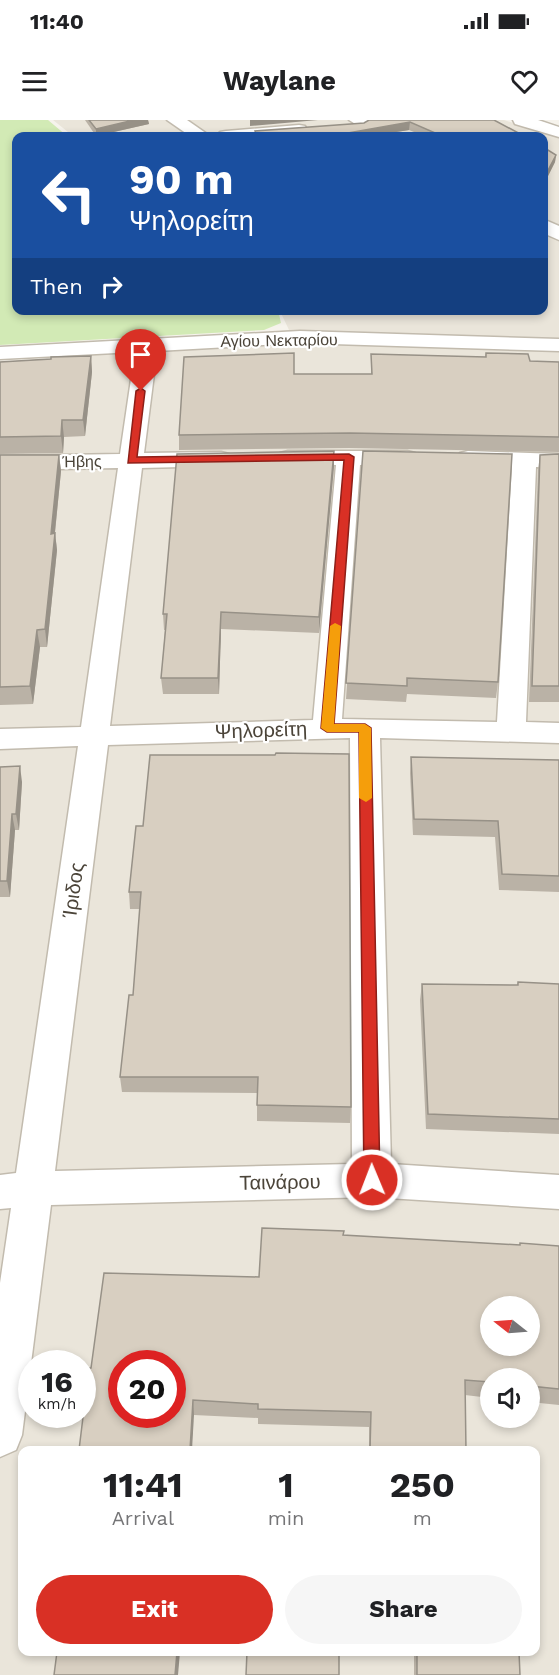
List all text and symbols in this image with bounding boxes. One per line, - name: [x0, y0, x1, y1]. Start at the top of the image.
- text: 11:40: [30, 9, 84, 34]
- icon: menu: [18, 65, 51, 98]
- text: Waylane: [223, 65, 336, 97]
- icon: heart: [508, 65, 541, 98]
- text: 90 m: [129, 155, 233, 204]
- icon: left: [30, 156, 108, 234]
- text: Ψηλορείτη: [129, 205, 254, 237]
- icon: right: [95, 270, 128, 303]
- text: Then: [30, 274, 83, 299]
- pin: [115, 329, 166, 391]
- street label: Αγίου Νεκταρίου: [220, 330, 338, 351]
- icon: arrive: [124, 338, 157, 371]
- street label: Ήβης: [61, 452, 102, 471]
- street label: Ψηλορείτη: [214, 716, 308, 744]
- street label: Ίριδος: [57, 861, 89, 920]
- position arrow: [340, 1148, 404, 1212]
- street label: Ταινάρου: [239, 1169, 321, 1195]
- north arrow: [480, 1296, 540, 1356]
- map controls: [480, 1296, 540, 1428]
- speed limit sign: 20: [108, 1350, 186, 1428]
- text: 16: [41, 1364, 73, 1399]
- button: sound: [480, 1368, 540, 1428]
- text: km/h: [38, 1395, 76, 1413]
- text: 11:41: [103, 1464, 183, 1506]
- text: 1: [278, 1464, 294, 1506]
- text: 250: [389, 1464, 455, 1506]
- text: Arrival: [112, 1506, 174, 1530]
- text: min: [268, 1506, 304, 1530]
- text: m: [413, 1506, 432, 1530]
- button: Exit: [36, 1575, 273, 1644]
- button: Share: [285, 1575, 522, 1644]

